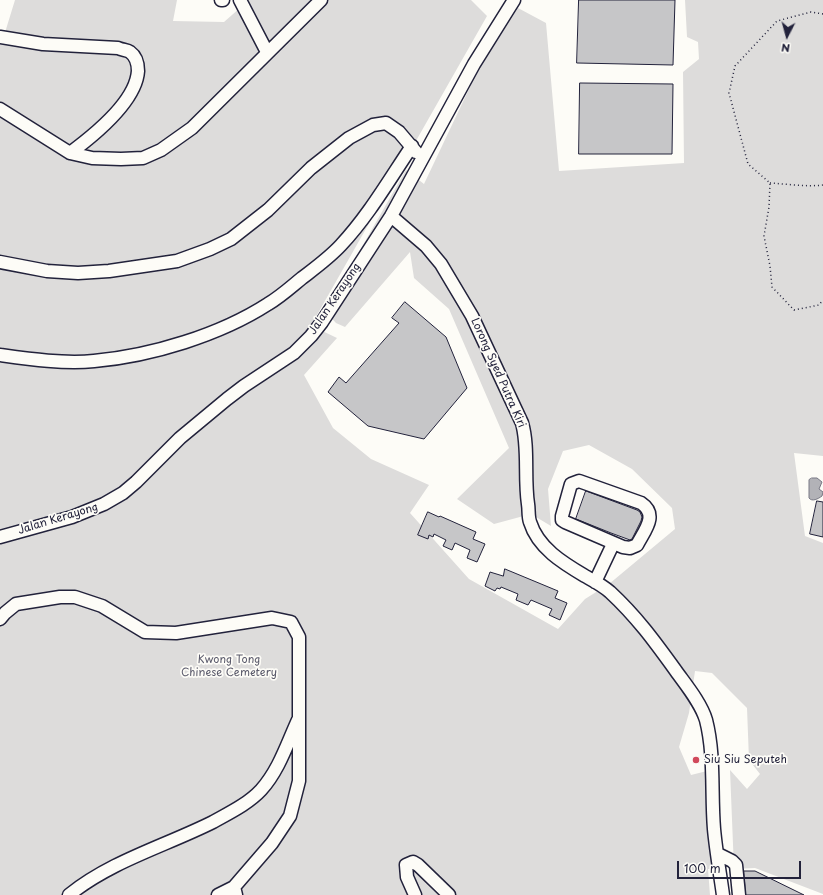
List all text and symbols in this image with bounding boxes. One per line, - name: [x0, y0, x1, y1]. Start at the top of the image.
- north arrow: [767, 16, 807, 56]
- text: N: [780, 40, 791, 57]
- street label: Jalan Kerayong: [306, 261, 364, 337]
- street label: Lorong Syed Putra Kiri: [468, 316, 528, 430]
- street label: Jalan Kerayong: [16, 501, 100, 537]
- park label: Kwong Tong Chinese Cemetery: [181, 653, 277, 679]
- place label: Siu Siu Seputeh: [704, 753, 787, 767]
- marker: Siu Siu Seputeh: [691, 755, 701, 765]
- scale bar: [679, 853, 803, 879]
- text: 100 m: [684, 859, 721, 877]

